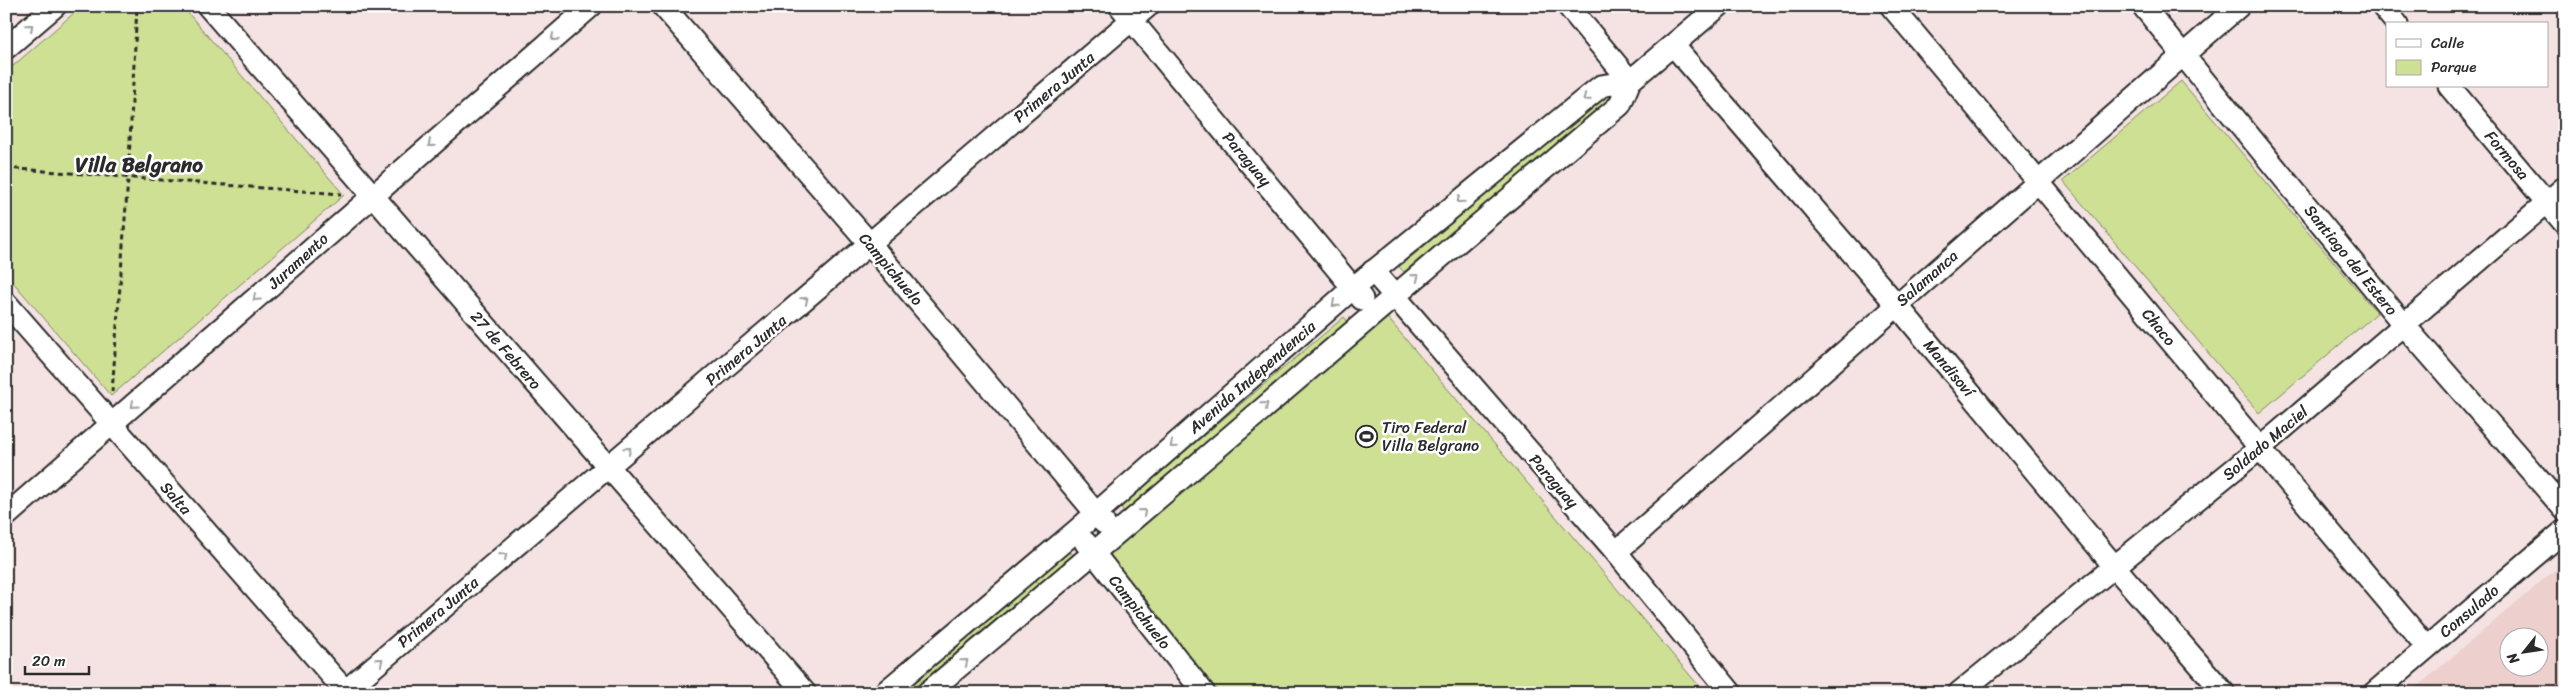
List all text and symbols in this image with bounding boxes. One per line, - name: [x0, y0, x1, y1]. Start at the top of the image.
- legend: [2386, 22, 2548, 88]
- one-way arrow: [25, 24, 34, 33]
- text: Calle: [2431, 30, 2464, 56]
- one-way arrow: [550, 32, 559, 41]
- street label: Primera Junta: [1006, 43, 1102, 130]
- text: Parque: [2431, 54, 2476, 80]
- one-way arrow: [1583, 92, 1592, 101]
- street label: Formosa: [2477, 123, 2537, 187]
- street label: Paraguay: [1215, 125, 1280, 194]
- one-way arrow: [428, 139, 437, 147]
- district label: Villa Belgrano: [75, 146, 203, 184]
- one-way arrow: [1457, 195, 1466, 204]
- street label: Santiago del Estero: [2297, 198, 2405, 322]
- street label: Juramento: [260, 225, 335, 297]
- street label: Campichuelo: [851, 226, 931, 312]
- street label: Salamanca: [1889, 242, 1965, 314]
- one-way arrow: [1410, 274, 1419, 283]
- one-way arrow: [253, 292, 262, 301]
- one-way arrow: [799, 296, 808, 305]
- one-way arrow: [1332, 298, 1341, 307]
- street label: Chaco: [2134, 301, 2184, 353]
- street label: 27 de Febrero: [463, 304, 549, 396]
- street label: Primera Junta: [698, 306, 794, 393]
- street label: Avenida Independencia: [1181, 312, 1323, 442]
- street label: Mandisoví: [1916, 332, 1984, 406]
- street label: Soldado Maciel: [2215, 398, 2315, 488]
- one-way arrow: [131, 400, 140, 409]
- one-way arrow: [1260, 402, 1269, 411]
- place label: Tiro Federal Villa Belgrano: [1382, 413, 1479, 460]
- sports icon: Tiro Federal Villa Belgrano: [1354, 424, 1378, 448]
- one-way arrow: [1170, 440, 1179, 449]
- one-way arrow: [622, 447, 631, 456]
- street label: Paraguay: [1522, 447, 1587, 516]
- street label: Salta: [153, 474, 200, 522]
- one-way arrow: [1137, 508, 1146, 517]
- one-way arrow: [498, 553, 507, 561]
- street label: Primera Junta: [390, 568, 486, 655]
- street label: Campichuelo: [1101, 568, 1179, 656]
- street label: Consulado: [2432, 577, 2506, 645]
- north arrow: [2498, 626, 2548, 676]
- scale bar: [25, 644, 89, 676]
- text: 20 m: [32, 648, 66, 674]
- text: N: [2500, 648, 2527, 670]
- one-way arrow: [375, 658, 384, 667]
- one-way arrow: [959, 659, 968, 667]

